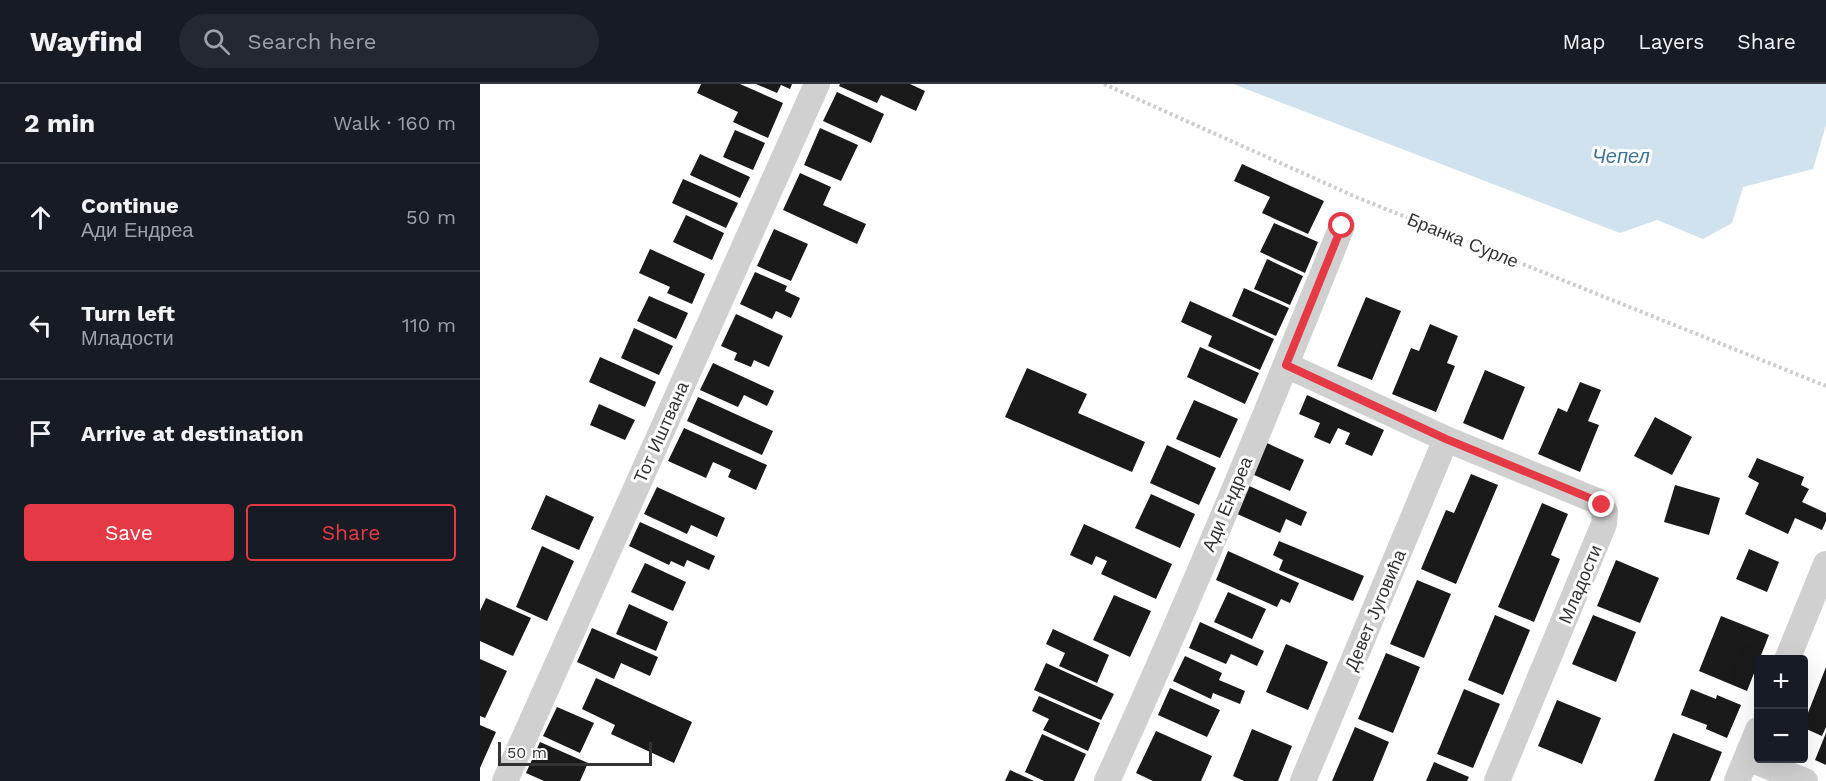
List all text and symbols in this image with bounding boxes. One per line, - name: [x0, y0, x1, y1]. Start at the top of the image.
- search box: [179, 14, 599, 68]
- text: Wayfind: [30, 25, 143, 58]
- icon: search: [200, 25, 233, 58]
- text: Search here: [248, 29, 377, 54]
- text: Map: [1562, 29, 1605, 54]
- text: Layers: [1638, 29, 1704, 54]
- text: Share: [1737, 29, 1796, 54]
- text: 2 min: [24, 108, 95, 138]
- text: Walk · 160 m: [333, 111, 456, 135]
- water label: Чепел: [1592, 144, 1650, 168]
- text: Continue: [81, 193, 179, 218]
- icon: ahead: [24, 201, 57, 234]
- text: 50 m: [406, 205, 456, 229]
- street label: Бранка Сурле: [1404, 208, 1522, 272]
- route start: [1328, 212, 1354, 238]
- text: Ади Ендреа: [81, 218, 193, 242]
- text: Turn left: [81, 301, 175, 326]
- icon: left: [24, 309, 57, 342]
- text: 110 m: [402, 313, 456, 337]
- text: Младости: [81, 326, 174, 350]
- street label: Тот Иштвана: [629, 377, 693, 486]
- icon: arrive: [24, 417, 57, 450]
- text: Arrive at destination: [81, 421, 304, 446]
- street label: Ади Ендреа: [1198, 452, 1257, 555]
- route end: [1588, 491, 1614, 517]
- button: Save: [24, 504, 234, 561]
- button: Share: [246, 504, 456, 561]
- street label: Младости: [1554, 542, 1606, 626]
- street label: Девет Југовића: [1340, 546, 1410, 674]
- map controls: [1754, 655, 1808, 763]
- button: +: [1754, 655, 1808, 709]
- button: −: [1754, 709, 1808, 763]
- scale bar: [498, 739, 652, 766]
- text: 50 m: [507, 743, 547, 762]

